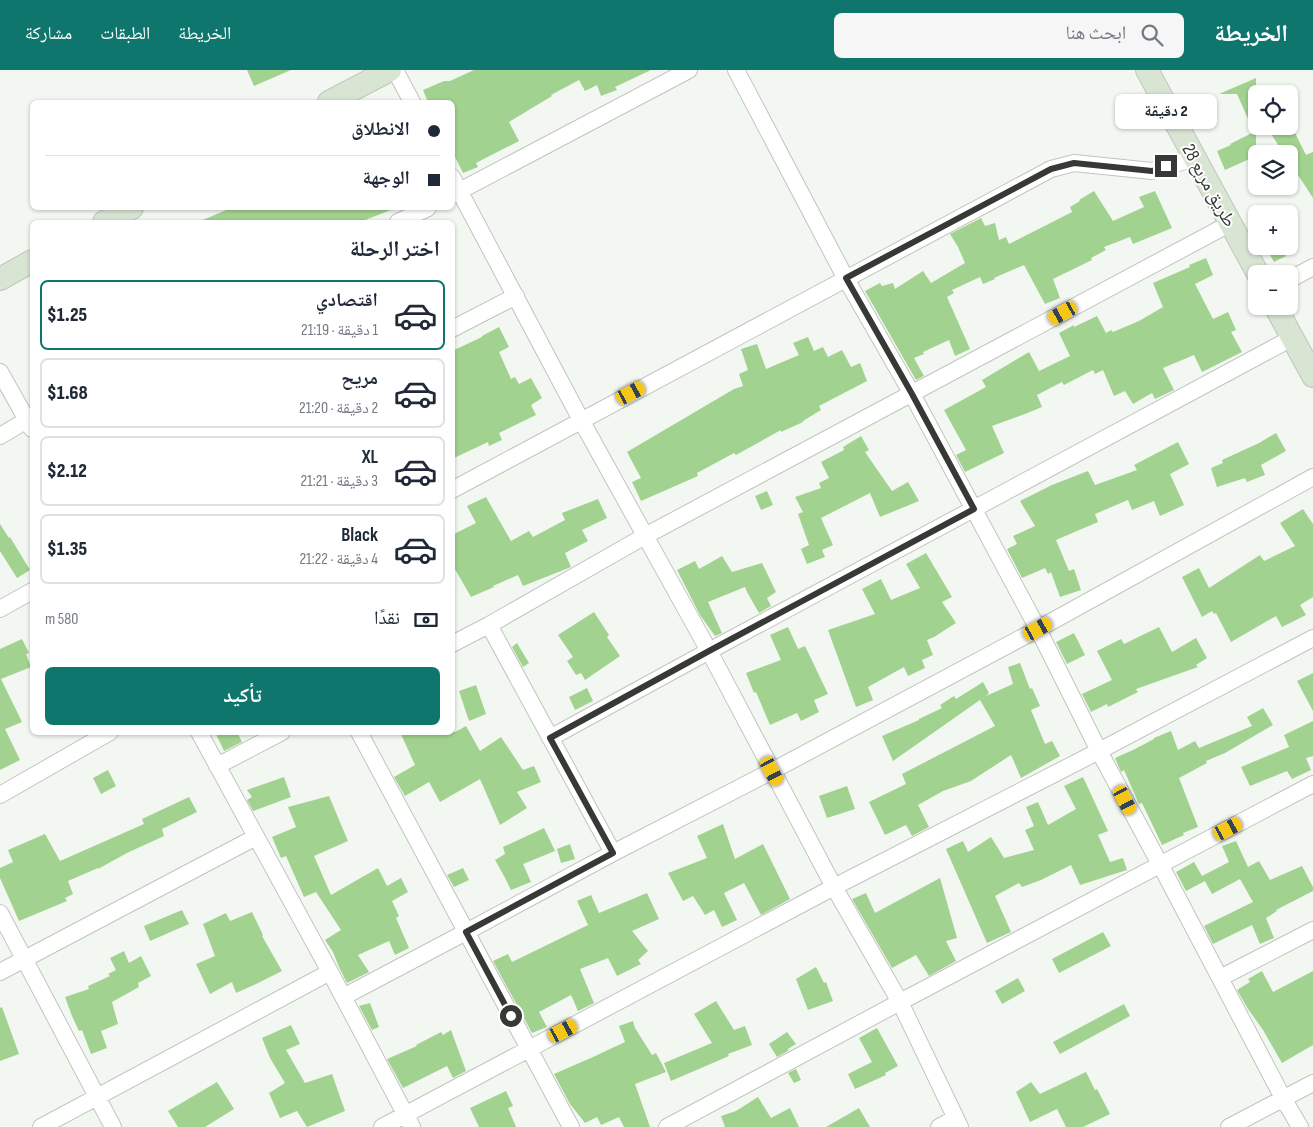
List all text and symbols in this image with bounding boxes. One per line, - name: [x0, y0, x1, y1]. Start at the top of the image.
- search box: [834, 13, 1184, 58]
- text: الخريطة: [1214, 19, 1288, 48]
- icon: search: [1138, 21, 1166, 49]
- text: ابحث هنا: [1065, 22, 1126, 45]
- text: مشاركة: [25, 23, 72, 44]
- text: الطبقات: [100, 23, 150, 44]
- text: الخريطة: [178, 23, 231, 44]
- map controls: [1248, 85, 1298, 315]
- button: locate: [1248, 85, 1298, 135]
- callout: 2 دقيقة: [1115, 93, 1217, 128]
- text: 2 دقيقة: [1144, 102, 1188, 121]
- text: الانطلاق: [351, 118, 410, 141]
- street label: طريق مربع 28: [1176, 140, 1241, 231]
- button: layers: [1248, 145, 1298, 195]
- route end: [1155, 155, 1177, 177]
- text: الوجهة: [362, 167, 410, 190]
- button: +: [1248, 205, 1298, 255]
- text: اختر الرحلة: [350, 236, 440, 263]
- button: −: [1248, 265, 1298, 315]
- text: اقتصادي: [316, 289, 378, 312]
- icon: car: [393, 293, 438, 338]
- car: [1046, 299, 1079, 327]
- text: $1.25: [47, 304, 87, 327]
- text: 1 دقيقة · 21:19: [301, 321, 378, 340]
- text: مريح: [341, 367, 378, 390]
- icon: car: [393, 371, 438, 416]
- car: [614, 379, 647, 407]
- text: $1.68: [47, 382, 88, 405]
- text: 2 دقيقة · 21:20: [299, 399, 378, 418]
- text: XL: [362, 446, 378, 469]
- icon: car: [393, 449, 438, 494]
- text: $2.12: [47, 460, 87, 483]
- text: 3 دقيقة · 21:21: [300, 472, 378, 491]
- text: Black: [341, 524, 378, 547]
- icon: car: [393, 527, 438, 572]
- text: $1.35: [47, 538, 87, 561]
- text: 4 دقيقة · 21:22: [299, 550, 378, 569]
- icon: cash: [412, 606, 440, 634]
- text: نقدًا: [374, 607, 400, 630]
- text: 580 m: [45, 610, 78, 629]
- car: [1021, 615, 1054, 643]
- button: تأكيد: [45, 667, 440, 725]
- car: [758, 754, 785, 788]
- car: [1111, 783, 1138, 817]
- car: [1211, 815, 1244, 843]
- route start: [500, 1005, 522, 1027]
- car: [546, 1017, 579, 1045]

